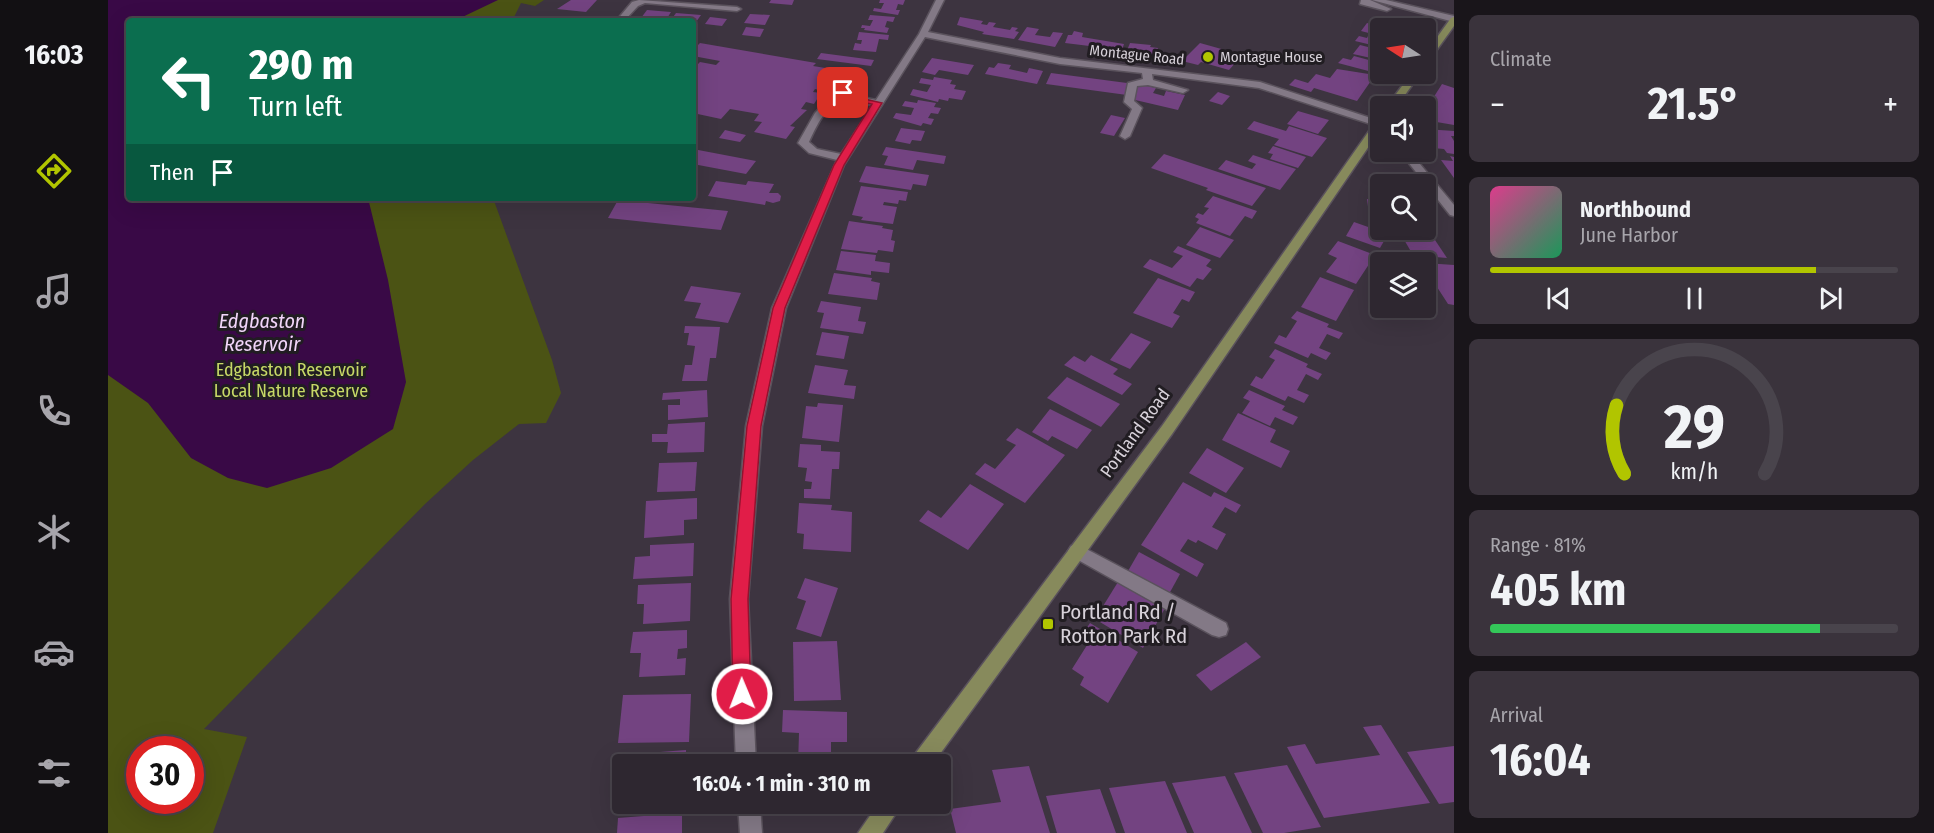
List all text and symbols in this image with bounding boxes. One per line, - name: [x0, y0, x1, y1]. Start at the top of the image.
- north arrow: [1370, 18, 1436, 84]
- map controls: [1370, 18, 1436, 318]
- text: 16:03: [25, 39, 83, 71]
- text: 290 m: [249, 40, 354, 90]
- street label: Montague Road: [1089, 41, 1185, 69]
- icon: left: [150, 42, 228, 120]
- text: Climate: [1490, 47, 1552, 71]
- place label: Montague House: [1220, 48, 1323, 66]
- marker: Montague House: [1201, 50, 1215, 64]
- pin: [817, 67, 868, 118]
- icon: arrive: [826, 76, 859, 109]
- text: 21.5°: [1648, 77, 1740, 131]
- text: −: [1490, 85, 1505, 125]
- text: +: [1883, 85, 1898, 125]
- text: Turn left: [249, 91, 342, 123]
- button: sound: [1370, 96, 1436, 162]
- icon: directions: [33, 150, 75, 192]
- icon: arrive: [206, 156, 239, 189]
- text: Then: [150, 159, 194, 186]
- button: search: [1370, 174, 1436, 240]
- text: Northbound: [1580, 196, 1691, 223]
- text: June Harbor: [1580, 223, 1678, 247]
- button: layers: [1370, 252, 1436, 318]
- icon: music: [33, 270, 75, 312]
- icon: previous: [1542, 282, 1575, 315]
- icon: pause: [1678, 282, 1711, 315]
- icon: next: [1814, 282, 1847, 315]
- water label: Edgbaston Reservoir: [219, 309, 305, 356]
- park label: Edgbaston Reservoir Local Nature Reserve: [214, 359, 368, 402]
- street label: Portland Road: [1095, 384, 1175, 482]
- icon: phone: [33, 390, 75, 432]
- text: 29: [1663, 390, 1724, 465]
- text: km/h: [1670, 459, 1718, 485]
- icon: climate: [33, 511, 75, 553]
- text: Range · 81%: [1490, 533, 1586, 557]
- text: 405 km: [1490, 563, 1626, 617]
- place label: Portland Rd / Rotton Park Rd: [1060, 599, 1187, 649]
- marker: Portland Rd / Rotton Park Rd: [1041, 617, 1055, 631]
- icon: car: [33, 631, 75, 673]
- position arrow: [710, 662, 774, 726]
- text: Arrival: [1490, 703, 1543, 727]
- text: 16:04: [1490, 733, 1591, 787]
- speed limit sign: 30: [126, 736, 204, 814]
- icon: filters: [33, 752, 75, 794]
- text: 16:04 · 1 min · 310 m: [692, 770, 871, 797]

